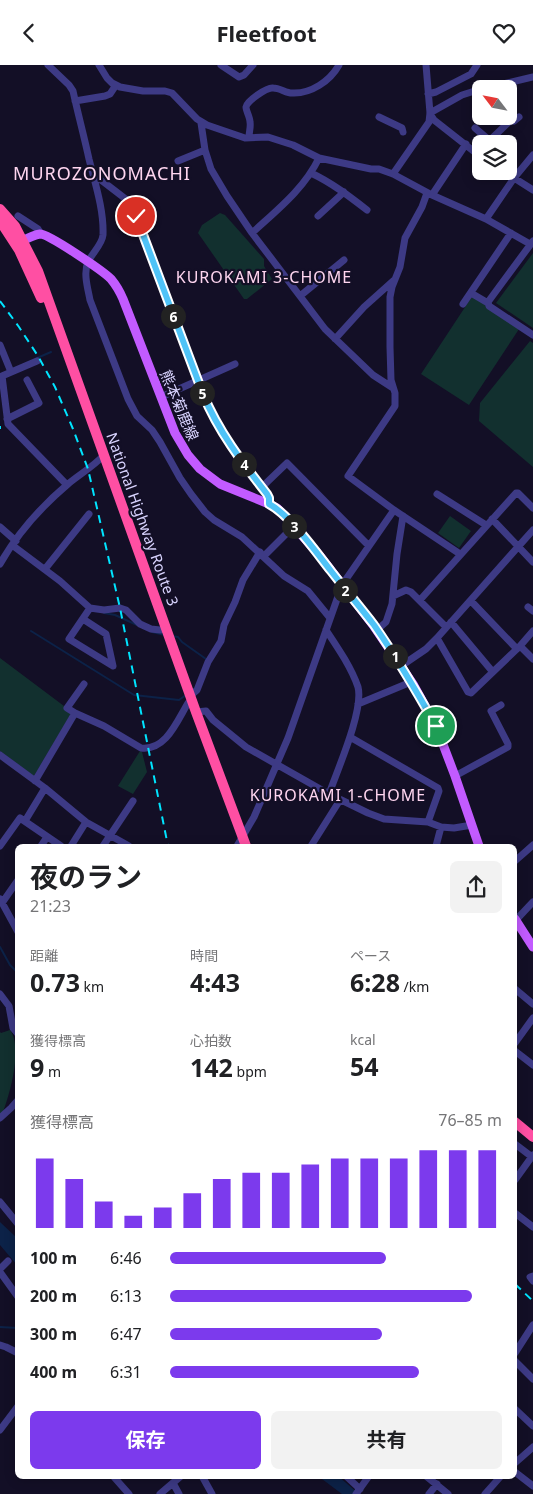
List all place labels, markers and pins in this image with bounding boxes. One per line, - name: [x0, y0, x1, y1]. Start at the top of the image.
- pin: [115, 195, 157, 237]
- pin: 6: [160, 303, 186, 329]
- pin: 5: [190, 381, 214, 405]
- pin: 4: [232, 451, 256, 477]
- pin: 3: [282, 513, 306, 539]
- pin: 2: [332, 577, 358, 603]
- pin: 1: [382, 643, 408, 669]
- pin: [415, 705, 457, 747]

